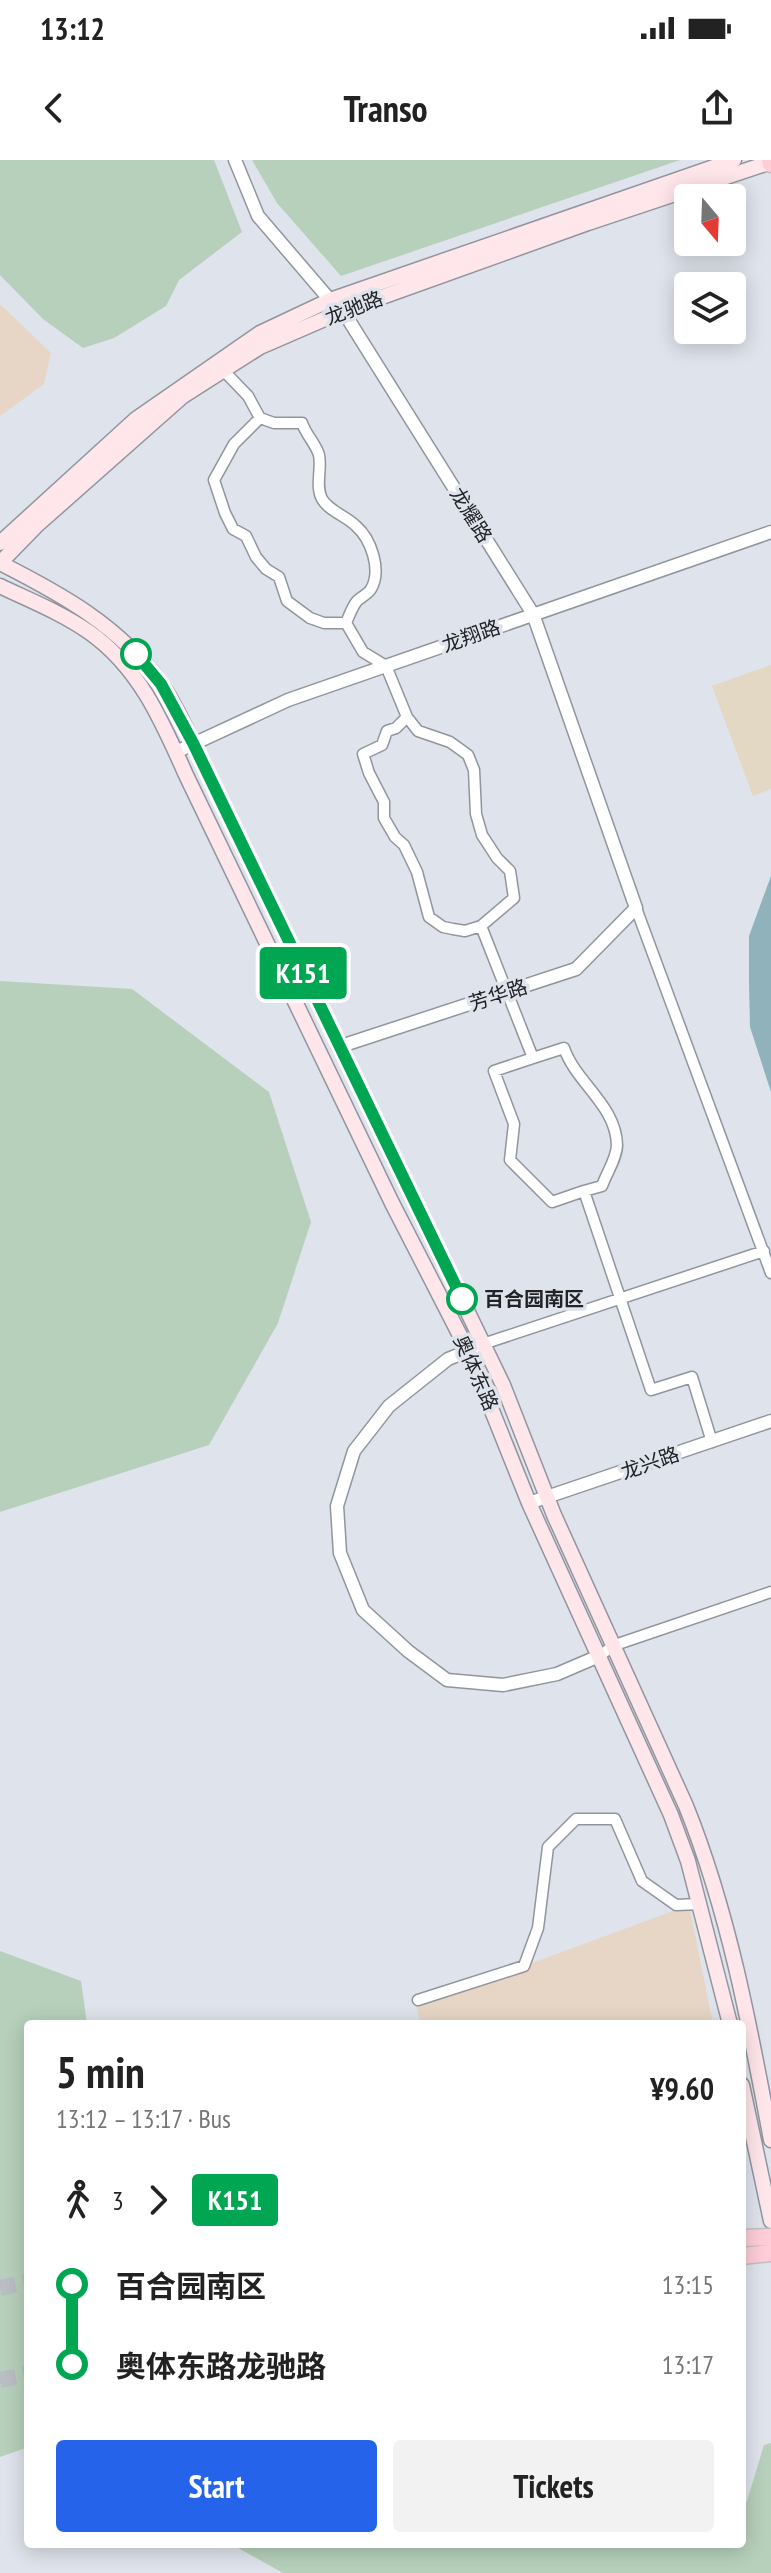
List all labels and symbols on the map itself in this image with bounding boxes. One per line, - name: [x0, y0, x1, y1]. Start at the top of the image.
- north arrow: [674, 184, 746, 256]
- street label: 龙驰路: [321, 285, 387, 331]
- street label: 龙耀路: [444, 483, 498, 547]
- street label: 龙翔路: [438, 614, 504, 658]
- unlabelled marker: [121, 639, 151, 669]
- line badge: K151: [247, 947, 359, 999]
- street label: 芳华路: [465, 973, 531, 1017]
- marker: 百合园南区: [447, 1284, 477, 1314]
- place label: 百合园南区: [484, 1286, 584, 1312]
- street label: 奥体东路: [448, 1331, 504, 1415]
- street label: 龙兴路: [617, 1441, 683, 1485]

